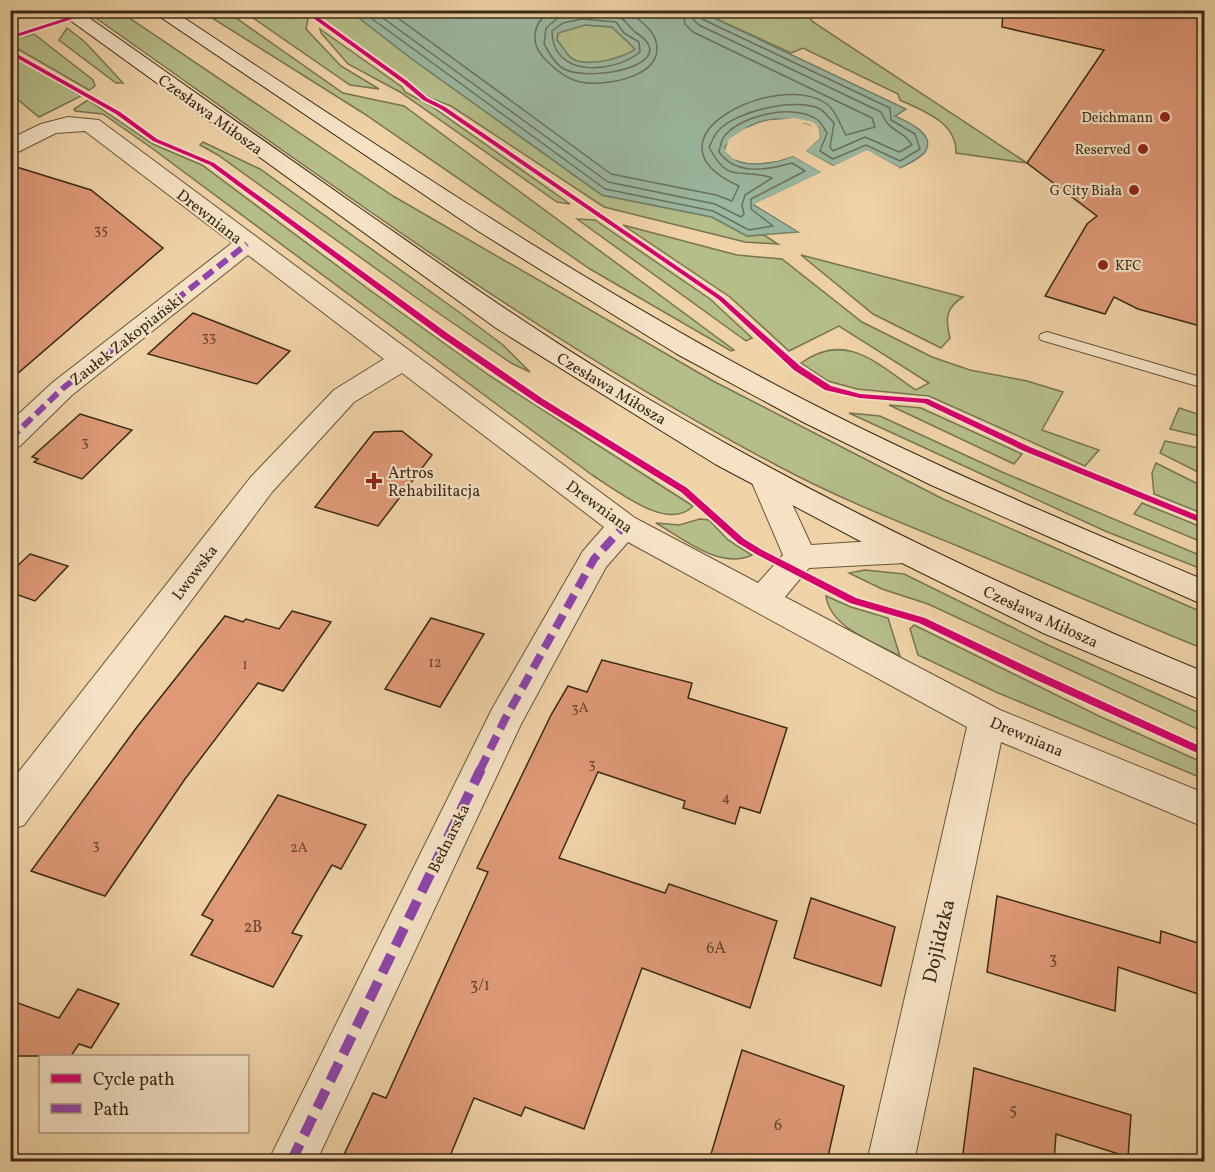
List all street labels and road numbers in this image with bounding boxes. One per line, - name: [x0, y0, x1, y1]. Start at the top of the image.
- street label: Czesława Miłosza: [153, 70, 267, 161]
- street label: Drewniana: [171, 185, 246, 250]
- street label: Zaułek Zakopiański: [66, 289, 189, 392]
- street label: Czesława Miłosza: [552, 348, 670, 431]
- street label: Drewniana: [561, 476, 637, 539]
- street label: Lwowska: [167, 541, 224, 606]
- street label: Czesława Miłosza: [979, 582, 1101, 654]
- street label: Drewniana: [986, 712, 1066, 763]
- street label: Bednarska: [424, 801, 476, 877]
- street label: Dojlidzka: [917, 897, 963, 986]

